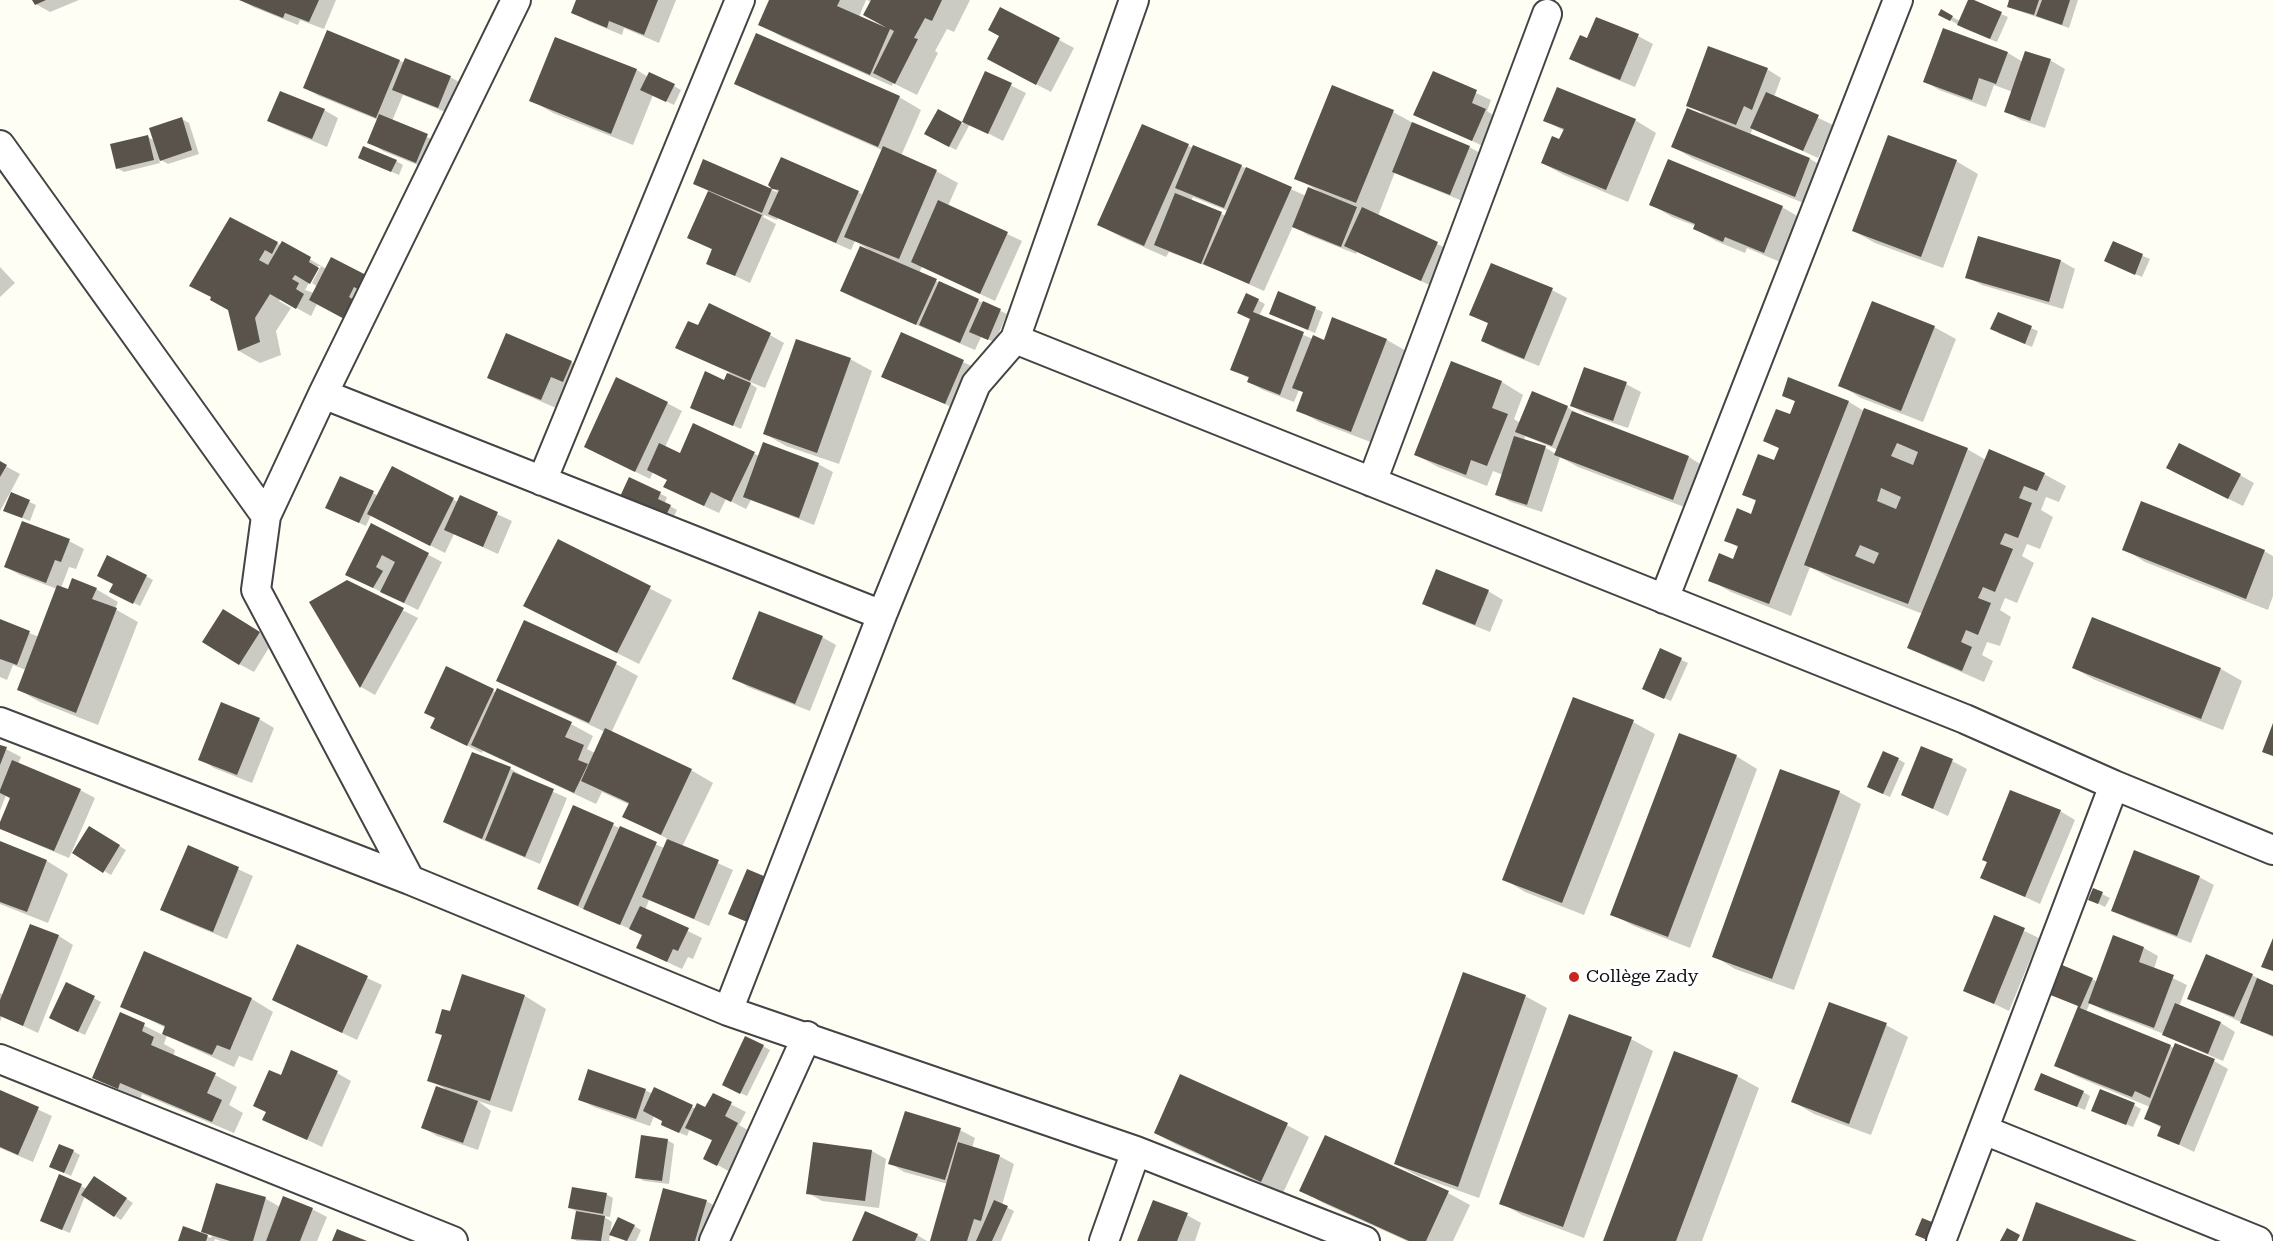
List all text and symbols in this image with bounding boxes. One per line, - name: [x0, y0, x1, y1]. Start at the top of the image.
- place label: Collège Zady: [1586, 966, 1698, 988]
- marker: Collège Zady: [1567, 970, 1581, 984]

